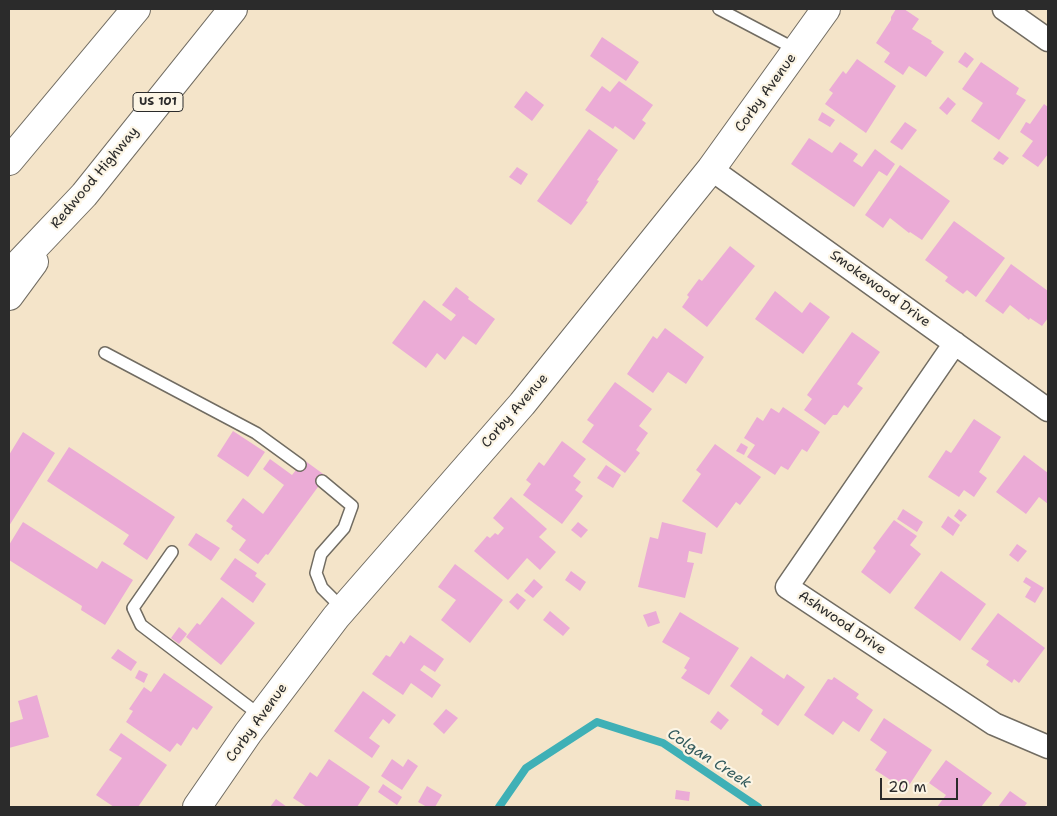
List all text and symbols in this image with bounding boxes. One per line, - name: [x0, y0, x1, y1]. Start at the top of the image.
- street label: Corby Avenue: [732, 50, 800, 136]
- road number: US 101: [133, 92, 183, 111]
- street label: Redwood Highway: [48, 124, 142, 232]
- street label: Smokewood Drive: [826, 247, 934, 331]
- street label: Corby Avenue: [478, 370, 552, 452]
- street label: Ashwood Drive: [795, 587, 889, 659]
- street label: Corby Avenue: [223, 680, 291, 766]
- water label: Colgan Creek: [664, 725, 754, 793]
- scale bar: [882, 768, 960, 800]
- text: 20 m: [888, 777, 927, 797]

